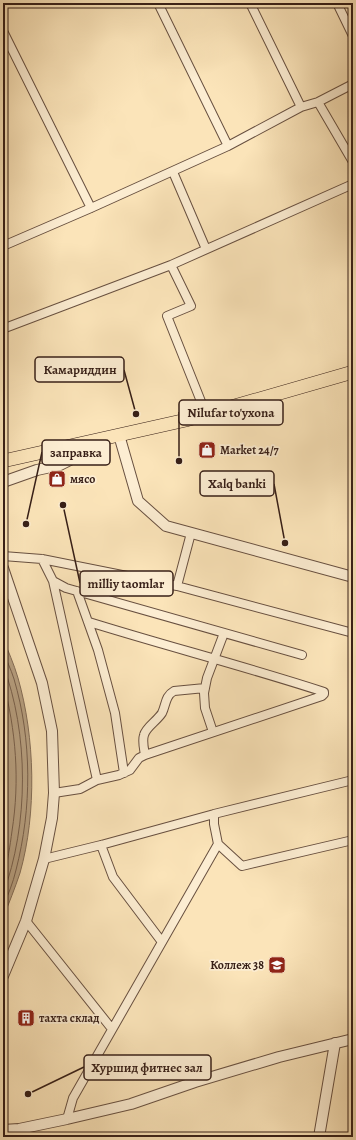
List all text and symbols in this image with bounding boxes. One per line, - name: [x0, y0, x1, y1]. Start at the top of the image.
- callout: Камариддин: [35, 357, 124, 382]
- text: Камариддин: [43, 361, 117, 378]
- callout: Nilufar to'yxona: [179, 400, 283, 425]
- text: Nilufar to'yxona: [187, 404, 275, 421]
- callout: заправка: [42, 440, 110, 465]
- shop icon: Market 24/7: [197, 440, 217, 460]
- place label: Market 24/7: [220, 442, 280, 458]
- text: заправка: [50, 444, 103, 461]
- shop icon: мясо: [47, 469, 67, 489]
- place label: мясо: [70, 471, 95, 487]
- callout: Xalq banki: [200, 471, 274, 496]
- text: Xalq banki: [208, 475, 266, 492]
- callout: milliy taomlar: [80, 571, 173, 596]
- text: milliy taomlar: [88, 575, 165, 592]
- school or university icon: Коллеж 38: [267, 955, 287, 975]
- place label: Коллеж 38: [210, 957, 264, 973]
- building icon: тахта склад: [16, 1008, 36, 1028]
- place label: тахта склад: [39, 1010, 99, 1026]
- callout: Хуршид фитнес зал: [84, 1055, 211, 1080]
- text: Хуршид фитнес зал: [91, 1059, 203, 1076]

